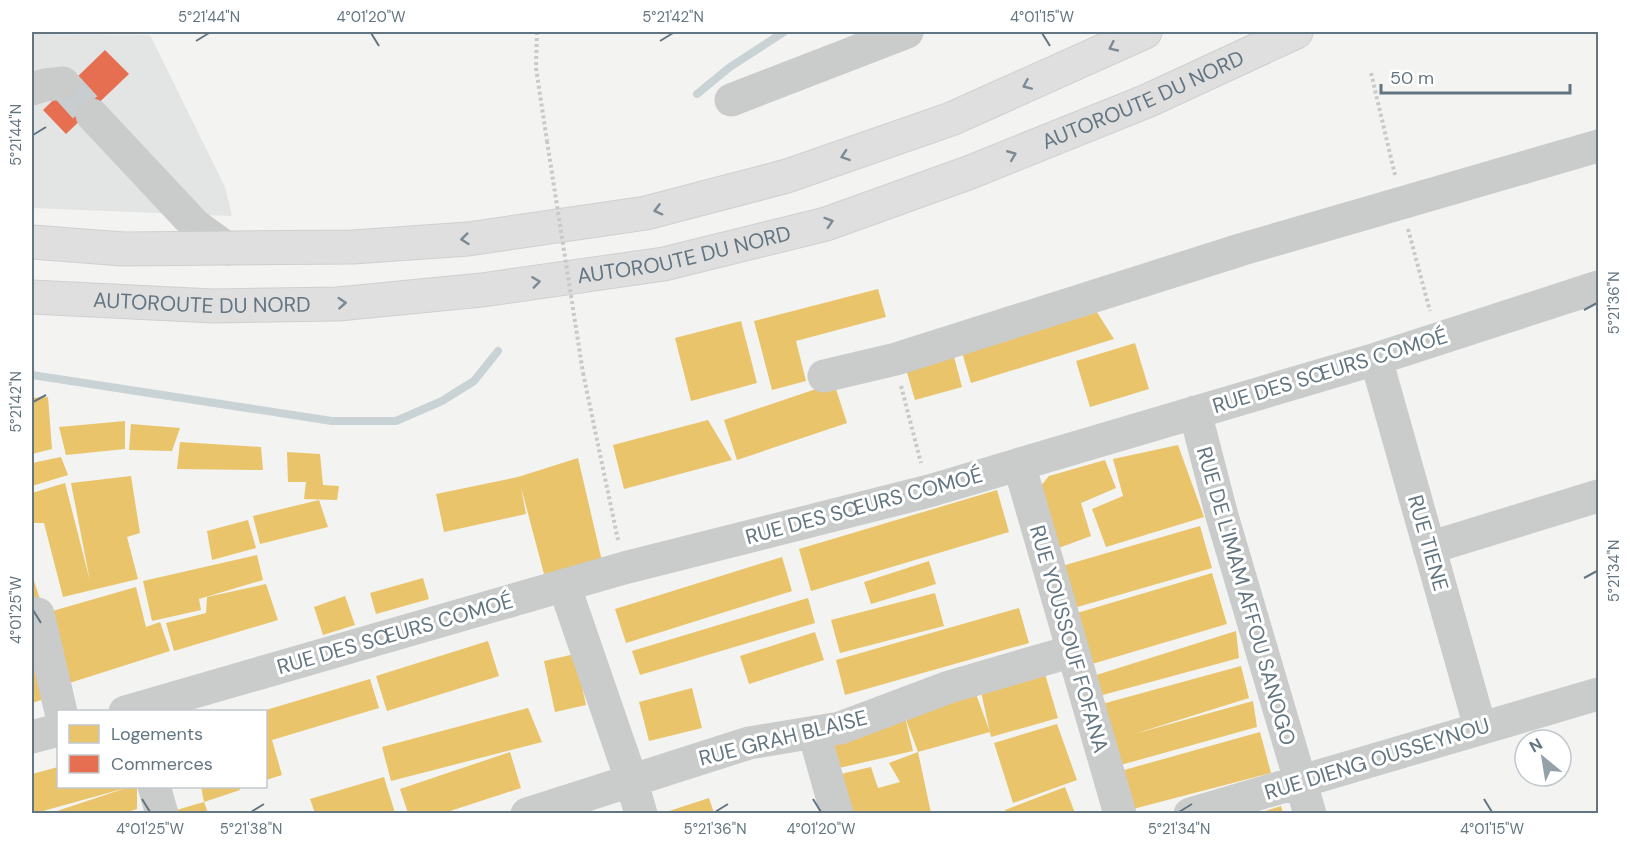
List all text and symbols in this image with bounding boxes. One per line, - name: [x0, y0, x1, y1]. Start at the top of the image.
- text: 5°21'44"N: [178, 7, 240, 27]
- text: 4°01'20"W: [336, 7, 406, 27]
- text: 5°21'42"N: [642, 7, 704, 27]
- text: 4°01'15"W: [1010, 7, 1074, 27]
- one-way arrow: [1108, 39, 1119, 51]
- street label: AUTOROUTE DU NORD: [1038, 44, 1249, 156]
- scale bar: [1381, 57, 1570, 95]
- text: 50 m: [1390, 66, 1434, 90]
- one-way arrow: [1022, 78, 1033, 90]
- text: 5°21'44"N: [6, 104, 26, 166]
- one-way arrow: [840, 148, 851, 161]
- one-way arrow: [1006, 150, 1017, 162]
- one-way arrow: [653, 203, 663, 216]
- one-way arrow: [823, 217, 834, 230]
- street label: AUTOROUTE DU NORD: [575, 219, 794, 290]
- one-way arrow: [461, 232, 470, 245]
- text: 5°21'36"N: [1604, 271, 1624, 335]
- one-way arrow: [531, 277, 540, 289]
- street label: AUTOROUTE DU NORD: [92, 286, 311, 320]
- one-way arrow: [337, 297, 346, 310]
- street label: RUE DES SŒURS COMOÉ: [1209, 322, 1451, 420]
- text: 5°21'42"N: [6, 371, 26, 433]
- street label: RUE DE L'IMAM AFFOU SANOGO: [1190, 443, 1302, 749]
- street label: RUE DES SŒURS COMOÉ: [742, 461, 986, 551]
- street label: RUE TIENE: [1401, 492, 1455, 594]
- street label: RUE YOUSSOUF FOFANA: [1023, 522, 1115, 756]
- text: 5°21'34"N: [1604, 540, 1624, 602]
- text: 4°01'25"W: [6, 576, 26, 644]
- street label: RUE DES SŒURS COMOÉ: [274, 587, 516, 681]
- street label: RUE GRAH BLAISE: [696, 704, 870, 772]
- legend: [57, 710, 267, 788]
- street label: RUE DIENG OUSSEYNOU: [1261, 711, 1493, 807]
- text: Logements: [111, 722, 203, 746]
- north arrow: [1513, 728, 1573, 788]
- text: N: [1525, 733, 1546, 757]
- text: Commerces: [111, 752, 213, 776]
- text: 4°01'25"W: [116, 819, 184, 839]
- text: 5°21'38"N: [220, 819, 282, 839]
- text: 5°21'36"N: [683, 819, 747, 839]
- text: 4°01'20"W: [786, 819, 856, 839]
- text: 5°21'34"N: [1148, 819, 1210, 839]
- text: 4°01'15"W: [1460, 819, 1524, 839]

